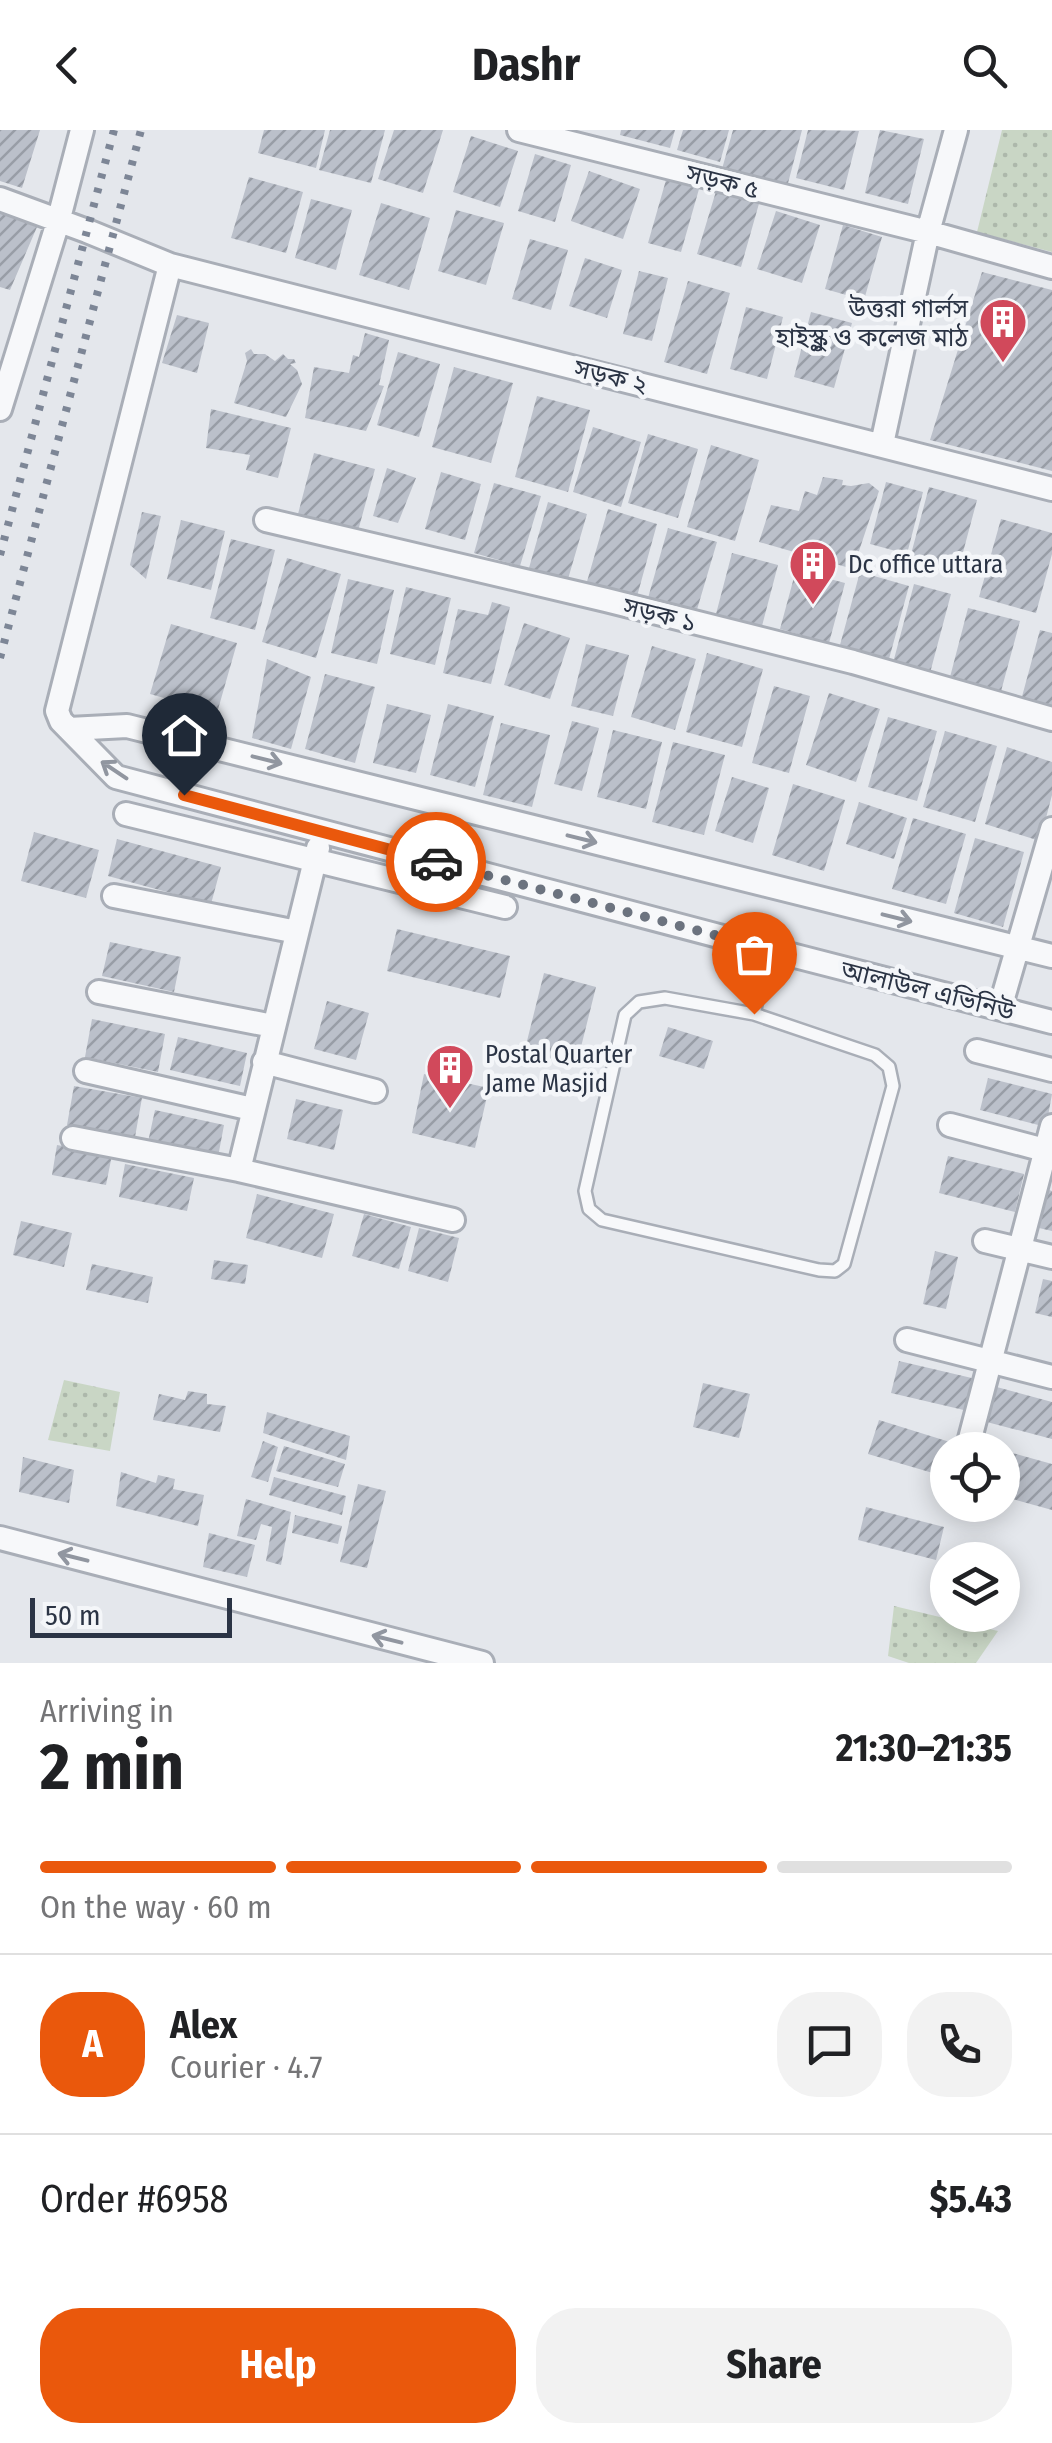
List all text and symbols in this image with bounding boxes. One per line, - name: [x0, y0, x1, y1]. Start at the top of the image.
- icon: back: [40, 38, 95, 93]
- text: Dashr: [472, 38, 580, 92]
- icon: search: [957, 38, 1012, 93]
- street label: সড়ক ৫: [682, 158, 762, 206]
- place label: উত্তরা গার্লস হাইস্কুল ও কলেজ মাঠ: [774, 293, 968, 353]
- building icon: উত্তরা গার্লস হাইস্কুল ও কলেজ মাঠ: [977, 296, 1029, 364]
- street label: সড়ক ২: [570, 353, 651, 401]
- building icon: Dc office uttara: [787, 538, 839, 606]
- place label: Dc office uttara: [848, 550, 1003, 580]
- street label: সড়ক ১: [619, 591, 699, 639]
- pin: [142, 693, 227, 796]
- icon: home: [157, 708, 212, 763]
- one-way arrow: [251, 752, 282, 771]
- one-way arrow: [101, 760, 128, 781]
- courier: [386, 812, 486, 912]
- one-way arrow: [565, 831, 597, 849]
- icon: car: [409, 835, 464, 890]
- one-way arrow: [881, 909, 912, 928]
- pin: [712, 912, 797, 1015]
- icon: bag: [727, 927, 782, 982]
- street label: আলাউল এভিনিউ: [837, 955, 1019, 1027]
- place label: Postal Quarter Jame Masjid: [485, 1040, 633, 1099]
- building icon: Postal Quarter Jame Masjid: [424, 1042, 476, 1110]
- map controls: [930, 1432, 1020, 1632]
- button: locate: [930, 1432, 1020, 1522]
- button: layers: [930, 1542, 1020, 1632]
- one-way arrow: [58, 1547, 89, 1566]
- scale bar: [30, 1593, 232, 1638]
- text: 50 m: [45, 1599, 101, 1632]
- one-way arrow: [372, 1628, 403, 1647]
- text: Arriving in: [40, 1692, 174, 1730]
- text: 21:30–21:35: [836, 1725, 1012, 1771]
- text: 2 min: [40, 1728, 184, 1806]
- text: On the way · 60 m: [40, 1888, 272, 1926]
- button: chat: [777, 1992, 882, 2097]
- button: phone: [907, 1992, 1012, 2097]
- text: Alex: [170, 2002, 237, 2048]
- text: A: [82, 2021, 103, 2067]
- text: Courier · 4.7: [170, 2048, 322, 2086]
- text: Order #6958: [40, 2176, 229, 2222]
- text: $5.43: [929, 2176, 1012, 2222]
- button: Help: [40, 2308, 516, 2423]
- button: Share: [536, 2308, 1012, 2423]

